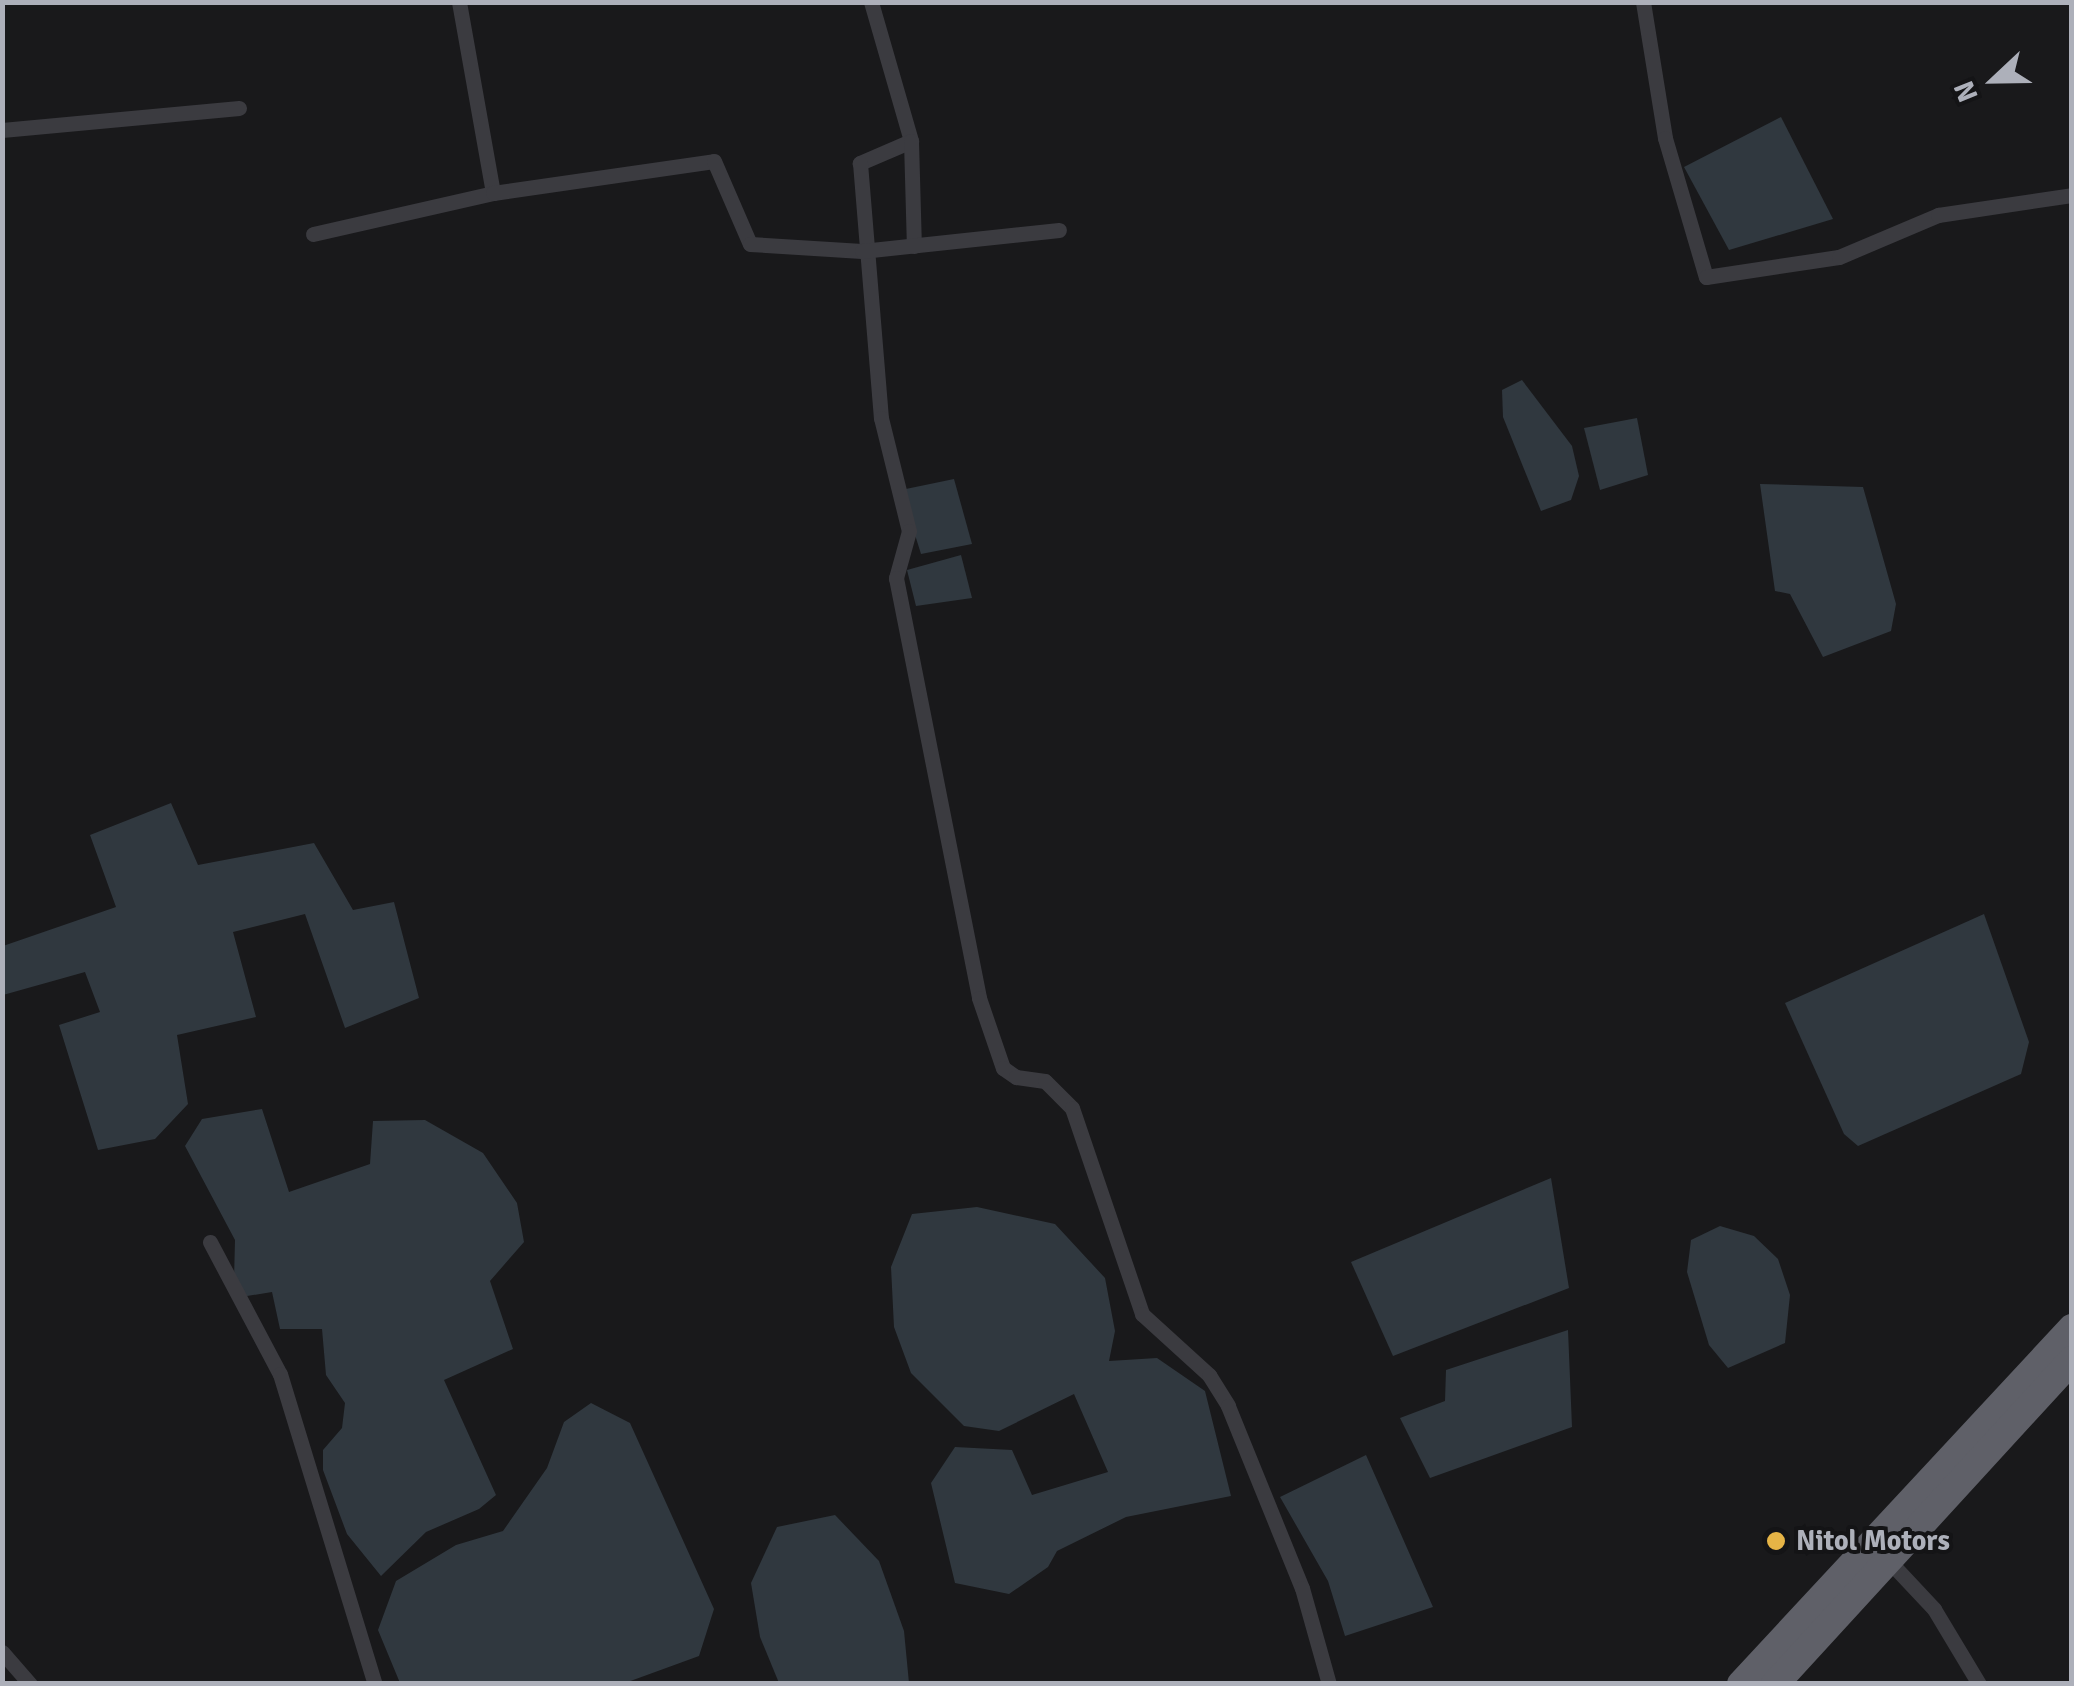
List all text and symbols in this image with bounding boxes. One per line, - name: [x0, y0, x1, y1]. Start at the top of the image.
- north arrow: [1944, 30, 2044, 130]
- text: N: [1947, 76, 1986, 107]
- place label: Nitol Motors: [1796, 1524, 1950, 1558]
- marker: Nitol Motors: [1765, 1530, 1787, 1552]

